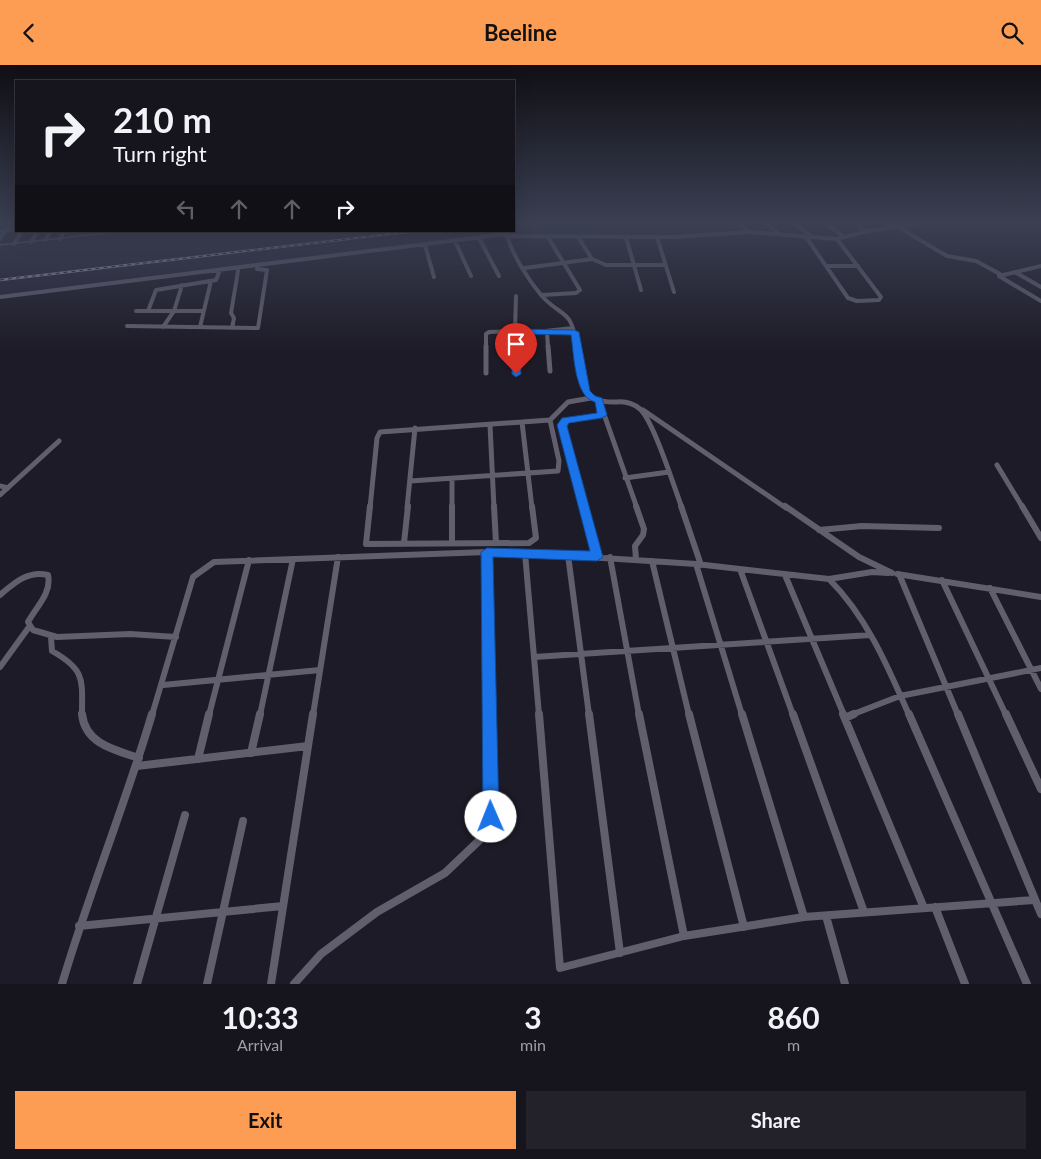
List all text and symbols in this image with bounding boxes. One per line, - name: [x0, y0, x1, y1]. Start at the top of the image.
- icon: back: [15, 19, 43, 47]
- text: Beeline: [484, 19, 557, 46]
- icon: search: [998, 19, 1026, 47]
- text: 210 m: [113, 98, 212, 140]
- icon: right: [30, 100, 95, 165]
- text: Turn right: [113, 140, 207, 167]
- icon: left: [172, 195, 200, 223]
- icon: ahead: [225, 195, 253, 223]
- icon: ahead: [278, 195, 306, 223]
- icon: right: [331, 195, 359, 223]
- pin: [495, 323, 537, 374]
- icon: arrive: [502, 330, 530, 358]
- position arrow: [464, 790, 516, 842]
- text: 10:33: [221, 999, 299, 1035]
- text: 3: [524, 999, 542, 1035]
- text: 860: [767, 999, 820, 1035]
- text: Arrival: [237, 1035, 283, 1054]
- text: min: [520, 1035, 546, 1054]
- text: m: [787, 1035, 800, 1054]
- button: Exit: [15, 1091, 516, 1149]
- button: Share: [526, 1091, 1026, 1149]

